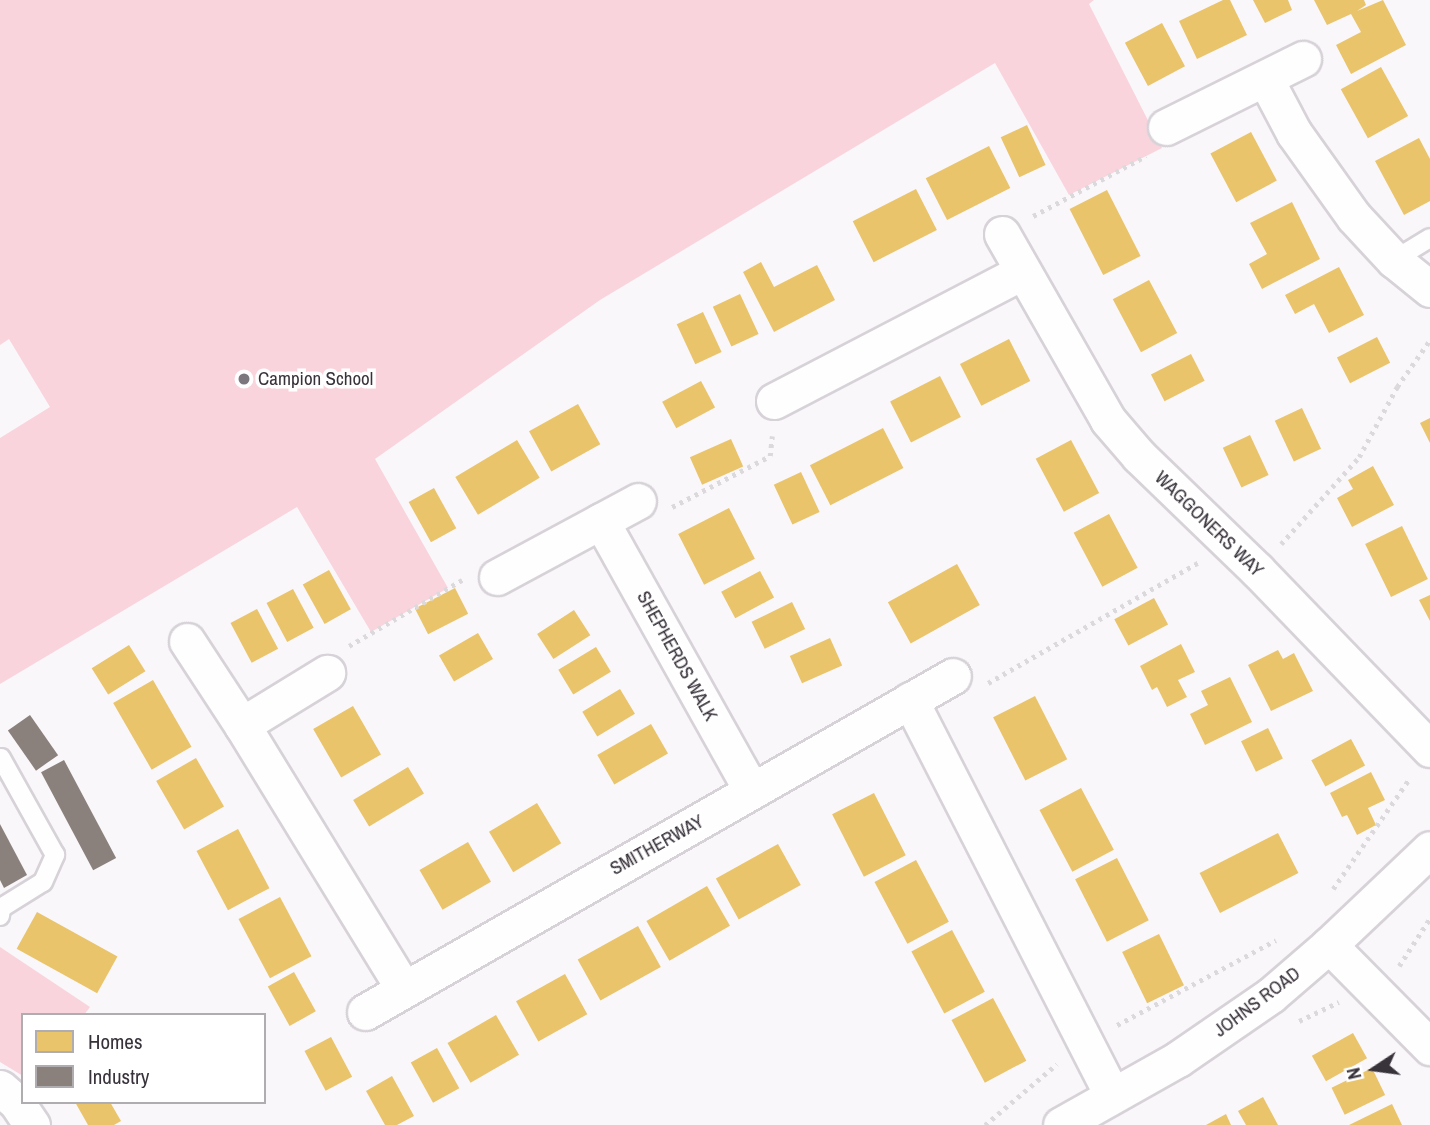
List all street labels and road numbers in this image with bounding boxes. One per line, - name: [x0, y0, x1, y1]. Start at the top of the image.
- street label: WAGGONERS WAY: [1150, 466, 1268, 582]
- street label: SHEPHERDS WALK: [632, 587, 722, 725]
- street label: SMITHERWAY: [606, 810, 708, 880]
- street label: JOHNS ROAD: [1209, 962, 1305, 1042]

